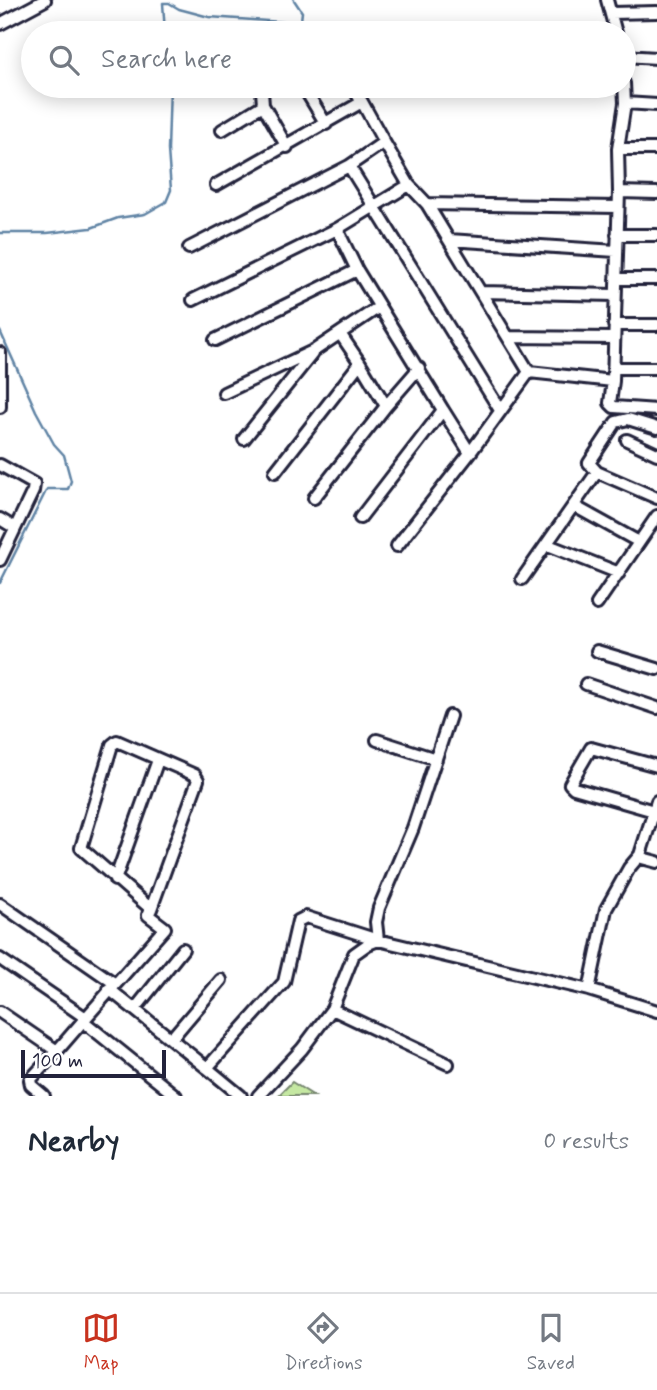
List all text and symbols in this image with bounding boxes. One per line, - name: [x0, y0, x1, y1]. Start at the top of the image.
- search box: [21, 21, 636, 98]
- icon: search: [45, 41, 83, 79]
- text: Search here: [101, 43, 232, 77]
- scale bar: [21, 1047, 166, 1079]
- text: 100 m: [32, 1049, 83, 1074]
- text: Nearby: [28, 1122, 119, 1161]
- text: 0 results: [543, 1127, 629, 1157]
- tab: Map: [82, 1309, 120, 1376]
- tab: Directions: [284, 1309, 363, 1376]
- tab: Saved: [527, 1309, 575, 1376]

